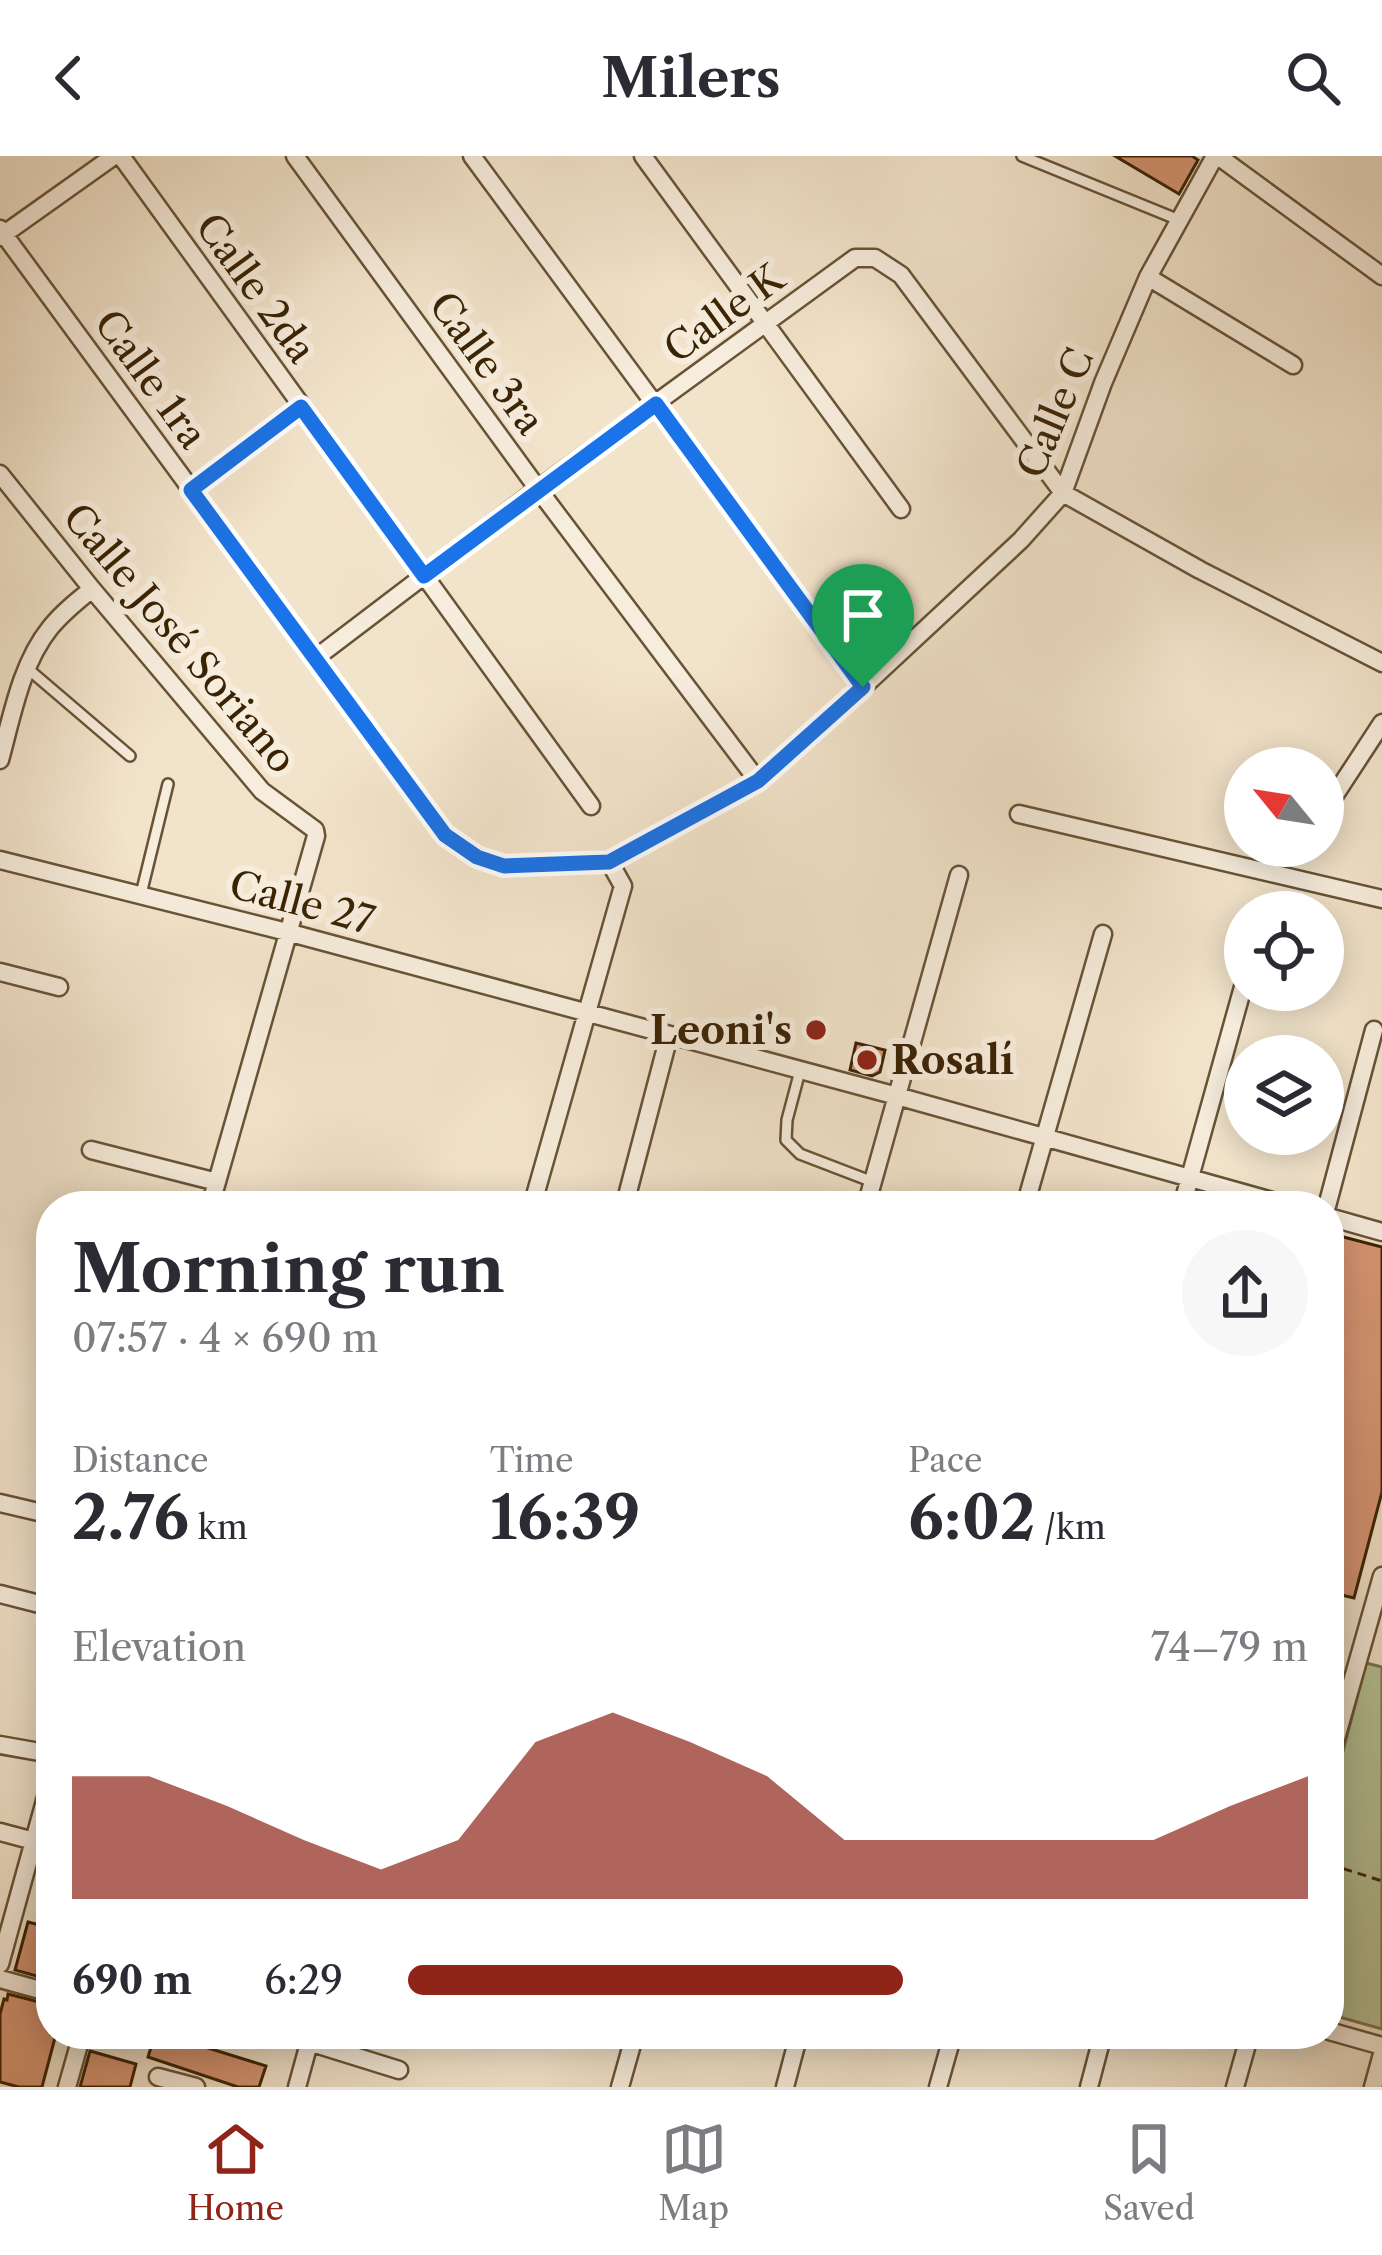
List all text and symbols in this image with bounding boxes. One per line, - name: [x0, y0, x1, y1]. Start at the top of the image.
- icon: back: [36, 45, 102, 111]
- text: Milers: [601, 45, 781, 111]
- icon: search: [1280, 45, 1346, 111]
- street label: Calle 2da: [186, 204, 326, 372]
- street label: Calle K: [655, 253, 795, 373]
- street label: Calle 3ra: [419, 282, 555, 444]
- street label: Calle 1ra: [85, 300, 217, 458]
- street label: Calle C: [1006, 341, 1104, 485]
- street label: Calle José Soriano: [53, 494, 307, 782]
- pin: [812, 564, 914, 687]
- icon: arrive: [830, 582, 896, 648]
- north arrow: [1224, 747, 1344, 867]
- map controls: [1224, 747, 1344, 1155]
- street label: Calle 27: [224, 860, 380, 944]
- button: locate: [1224, 891, 1344, 1011]
- place label: Leoni's: [650, 1006, 792, 1054]
- marker: Leoni's: [803, 1017, 829, 1043]
- button: layers: [1224, 1035, 1344, 1155]
- place label: Rosalí: [891, 1036, 1014, 1084]
- marker: Rosalí: [854, 1047, 880, 1073]
- text: Morning run: [72, 1228, 505, 1309]
- button: share: [1182, 1230, 1308, 1356]
- text: 07:57 · 4 × 690 m: [72, 1314, 378, 1362]
- text: Distance: [72, 1440, 209, 1481]
- text: Time: [490, 1440, 573, 1481]
- text: Pace: [908, 1440, 983, 1481]
- text: 2.76: [72, 1481, 189, 1555]
- text: 16:39: [490, 1481, 640, 1555]
- text: 6:02: [908, 1481, 1035, 1555]
- text: km: [189, 1507, 248, 1548]
- text: /km: [1035, 1507, 1106, 1548]
- text: Elevation: [72, 1623, 246, 1671]
- text: 74–79 m: [1151, 1623, 1308, 1671]
- text: 690 m: [72, 1956, 192, 2004]
- text: 6:29: [264, 1956, 343, 2004]
- tab: Home: [187, 2116, 284, 2229]
- tab: Map: [658, 2116, 729, 2229]
- tab: Saved: [1103, 2116, 1195, 2229]

